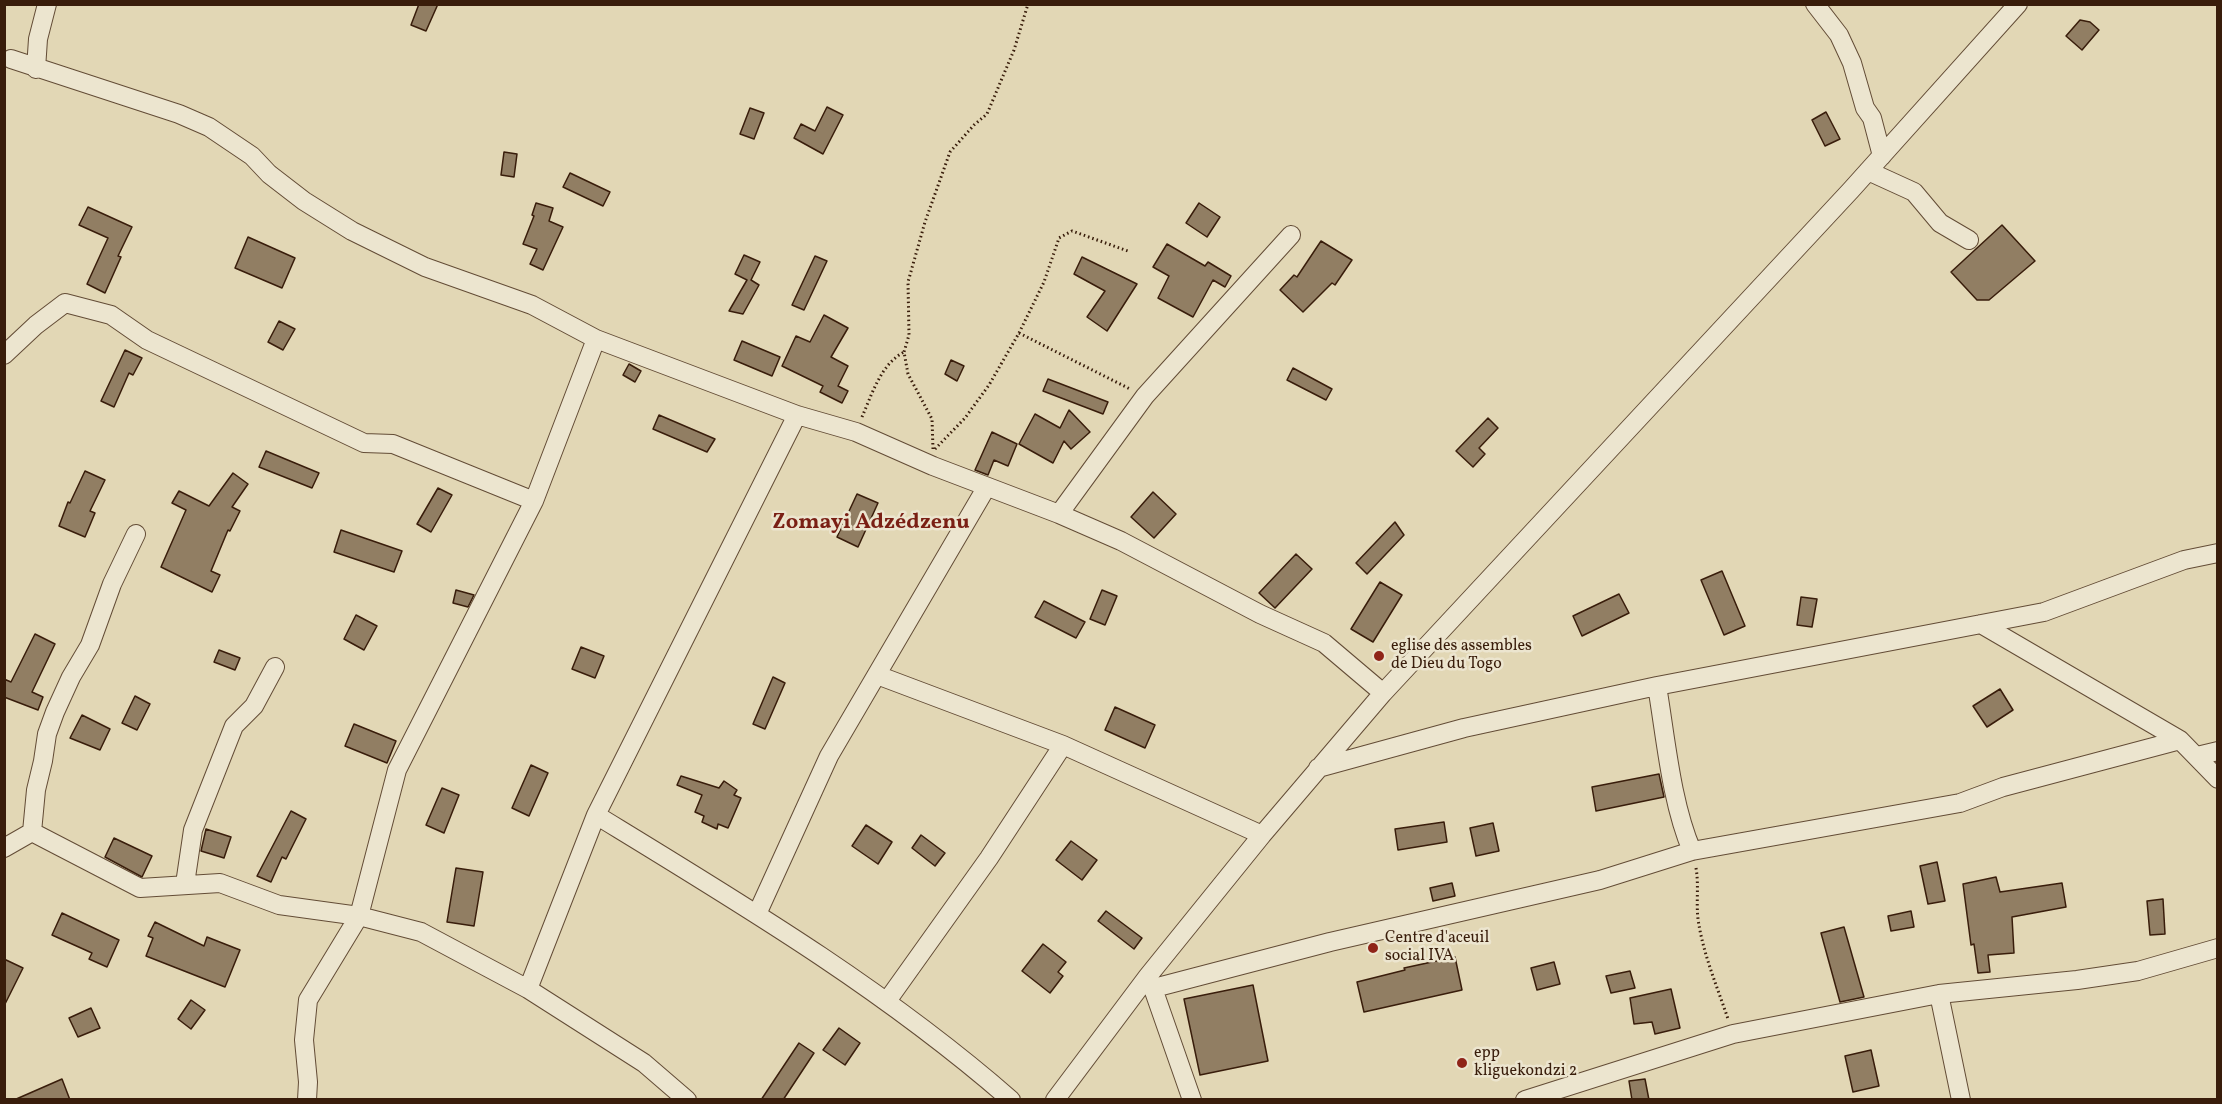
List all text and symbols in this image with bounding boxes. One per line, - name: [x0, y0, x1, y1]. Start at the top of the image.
- district label: Zomayi Adzédzenu: [772, 511, 970, 537]
- place label: eglise des assembles de Dieu du Togo: [1391, 637, 1532, 675]
- marker: eglise des assembles de Dieu du Togo: [1372, 649, 1386, 663]
- place label: Centre d'aceuil social IVA: [1385, 929, 1489, 967]
- marker: Centre d'aceuil social IVA: [1366, 941, 1380, 955]
- place label: epp kliguekondzi 2: [1474, 1044, 1577, 1082]
- marker: epp kliguekondzi 2: [1455, 1056, 1469, 1070]

